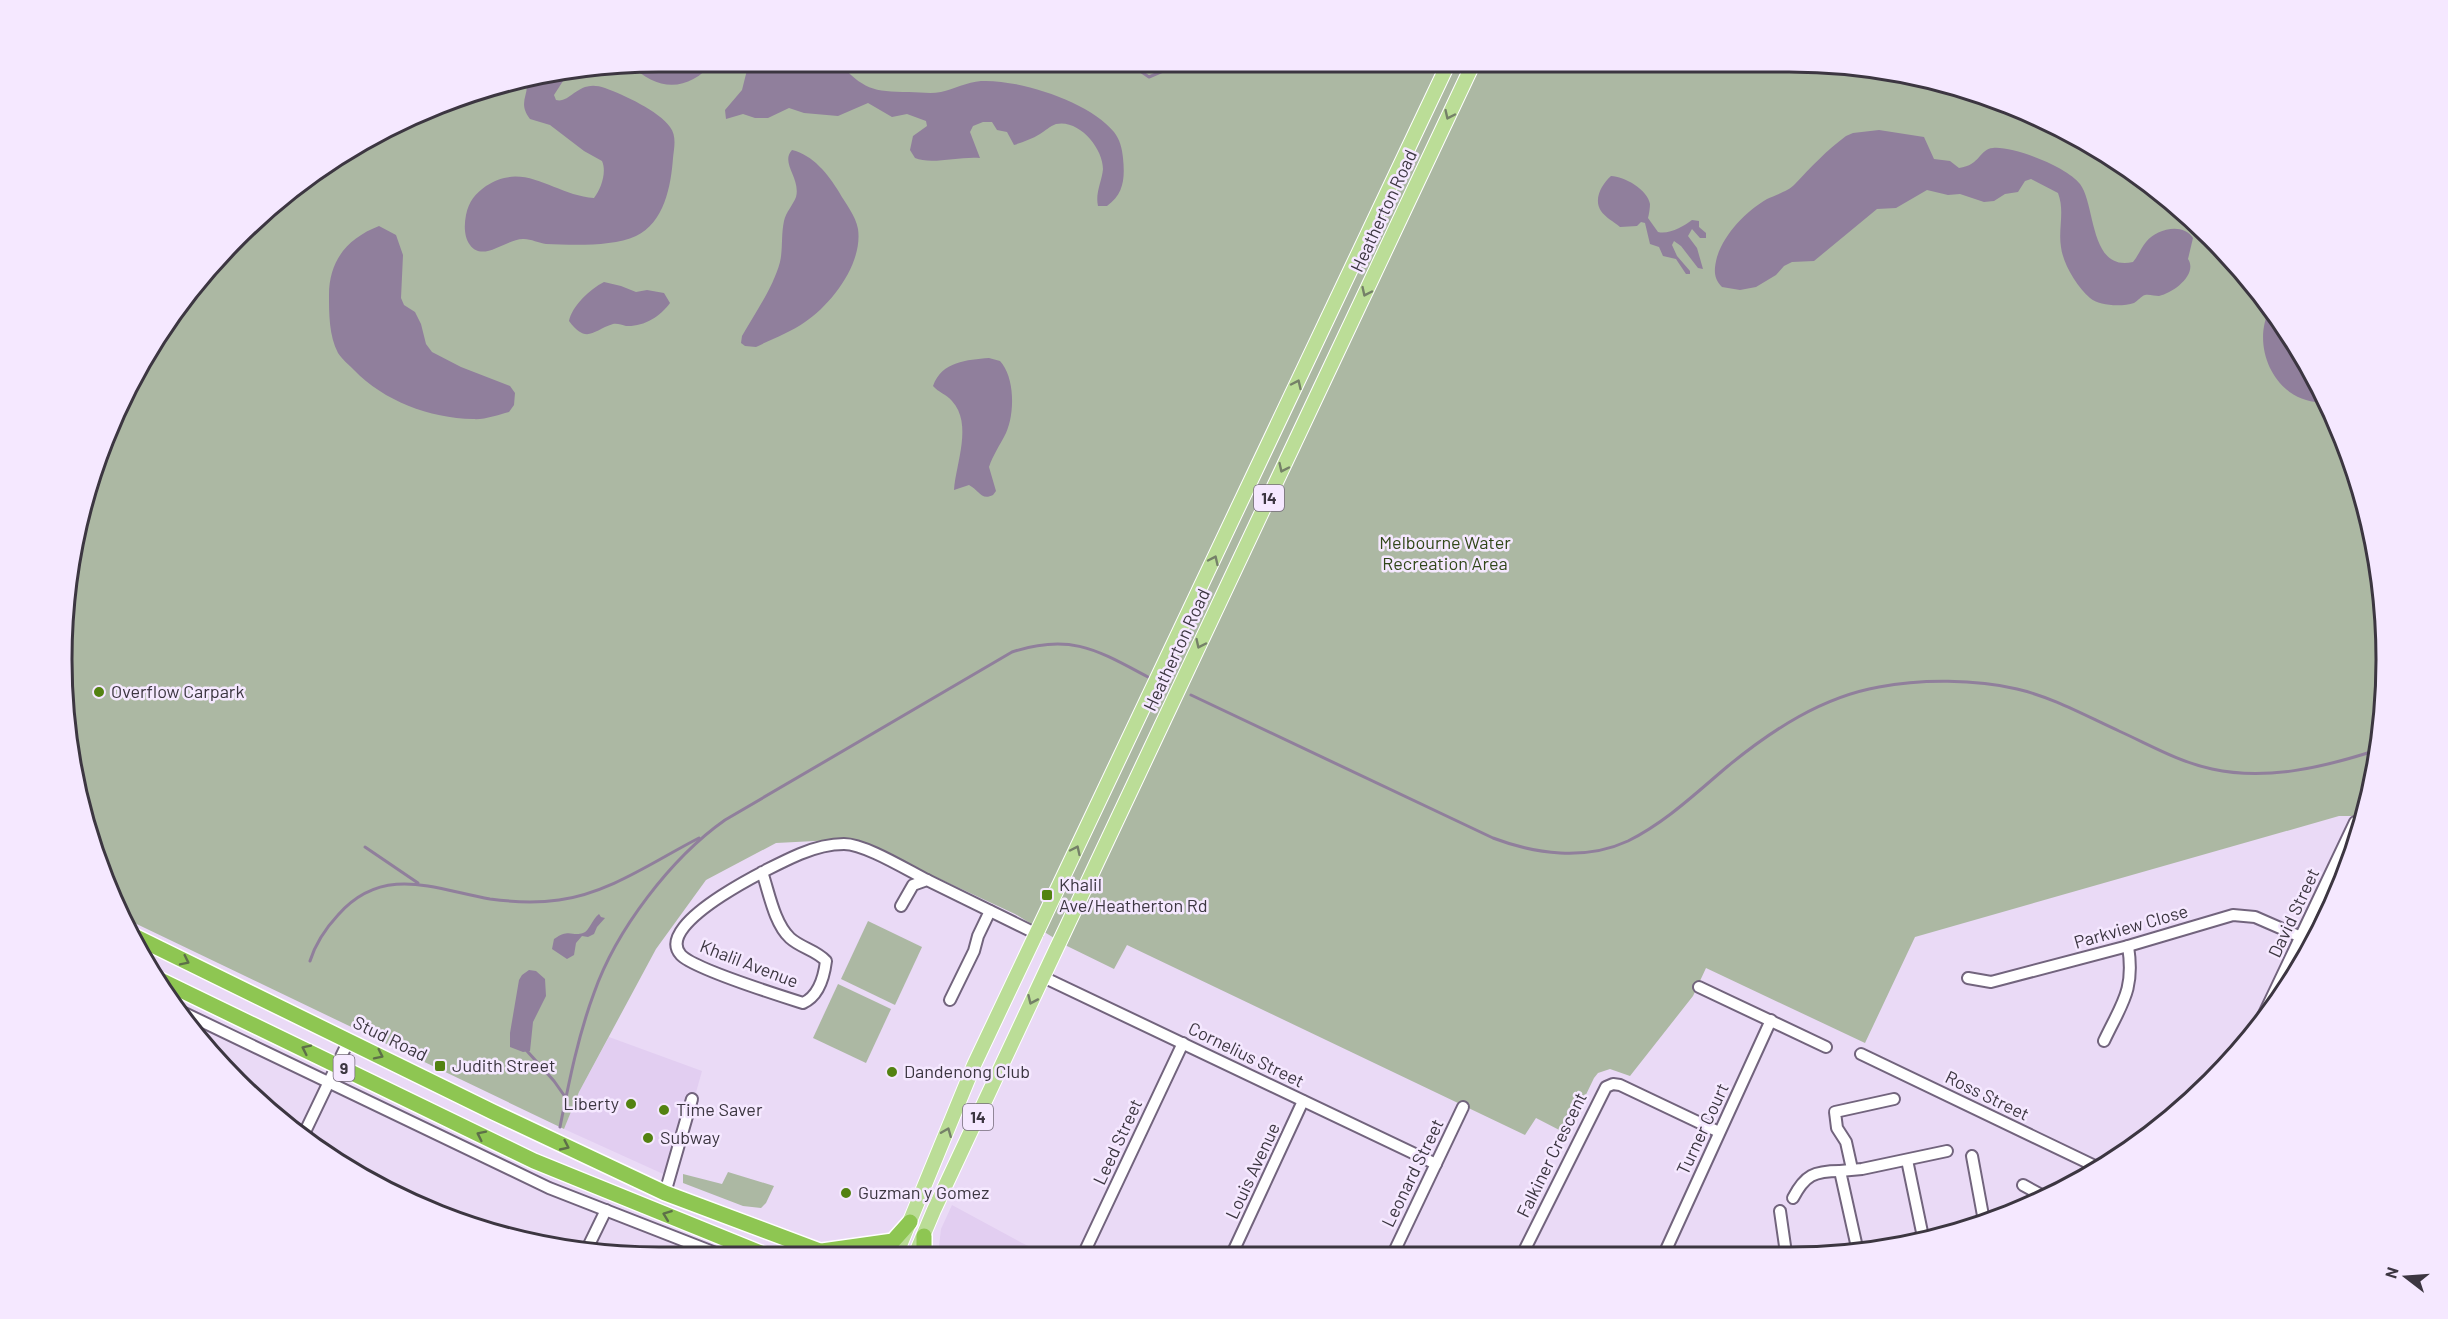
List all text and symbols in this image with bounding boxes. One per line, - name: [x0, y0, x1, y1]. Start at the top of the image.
- one-way arrow: [1445, 109, 1457, 120]
- street label: Heatherton Road: [1345, 146, 1421, 275]
- one-way arrow: [1362, 285, 1374, 296]
- one-way arrow: [1290, 379, 1302, 390]
- one-way arrow: [1278, 462, 1290, 473]
- road number: 14: [1254, 485, 1284, 511]
- park label: Melbourne Water Recreation Area: [1379, 531, 1511, 574]
- one-way arrow: [1206, 556, 1218, 567]
- street label: Heatherton Road: [1138, 585, 1214, 714]
- one-way arrow: [1195, 638, 1207, 649]
- place label: Overflow Carpark: [111, 680, 244, 702]
- marker: Overflow Carpark: [92, 685, 106, 699]
- one-way arrow: [1069, 846, 1081, 857]
- street label: David Street: [2263, 865, 2323, 961]
- place label: Khalil Ave/Heatherton Rd: [1059, 873, 1208, 916]
- marker: Khalil Ave/Heatherton Rd: [1040, 888, 1054, 902]
- street label: Parkview Close: [2071, 899, 2190, 953]
- street label: Khalil Avenue: [697, 934, 802, 992]
- one-way arrow: [178, 953, 189, 965]
- one-way arrow: [1027, 994, 1039, 1005]
- street label: Stud Road: [350, 1011, 431, 1066]
- street label: Cornelius Street: [1185, 1017, 1308, 1092]
- one-way arrow: [301, 1045, 312, 1057]
- one-way arrow: [372, 1048, 383, 1060]
- place label: Judith Street: [452, 1054, 555, 1076]
- road number: 9: [334, 1055, 354, 1081]
- marker: Judith Street: [433, 1059, 447, 1073]
- place label: Dandenong Club: [904, 1060, 1030, 1082]
- marker: Dandenong Club: [885, 1065, 899, 1079]
- street label: Ross Street: [1942, 1065, 2033, 1125]
- street label: Turner Court: [1671, 1079, 1733, 1178]
- street label: Falkiner Crescent: [1511, 1088, 1591, 1221]
- place label: Liberty: [563, 1092, 619, 1114]
- street label: Leed Street: [1088, 1095, 1147, 1188]
- marker: Liberty: [624, 1097, 638, 1111]
- place label: Time Saver: [676, 1098, 763, 1120]
- marker: Time Saver: [657, 1103, 671, 1117]
- road number: 14: [963, 1104, 993, 1130]
- street label: Leonard Street: [1376, 1115, 1448, 1230]
- street label: Louis Avenue: [1220, 1119, 1284, 1222]
- place label: Subway: [660, 1126, 720, 1148]
- one-way arrow: [940, 1127, 952, 1138]
- one-way arrow: [477, 1131, 488, 1142]
- marker: Subway: [641, 1131, 655, 1145]
- one-way arrow: [559, 1138, 570, 1150]
- place label: Guzman y Gomez: [858, 1181, 989, 1203]
- marker: Guzman y Gomez: [839, 1186, 853, 1200]
- one-way arrow: [662, 1210, 673, 1222]
- north arrow: [2376, 1247, 2436, 1307]
- text: N: [2381, 1265, 2402, 1280]

